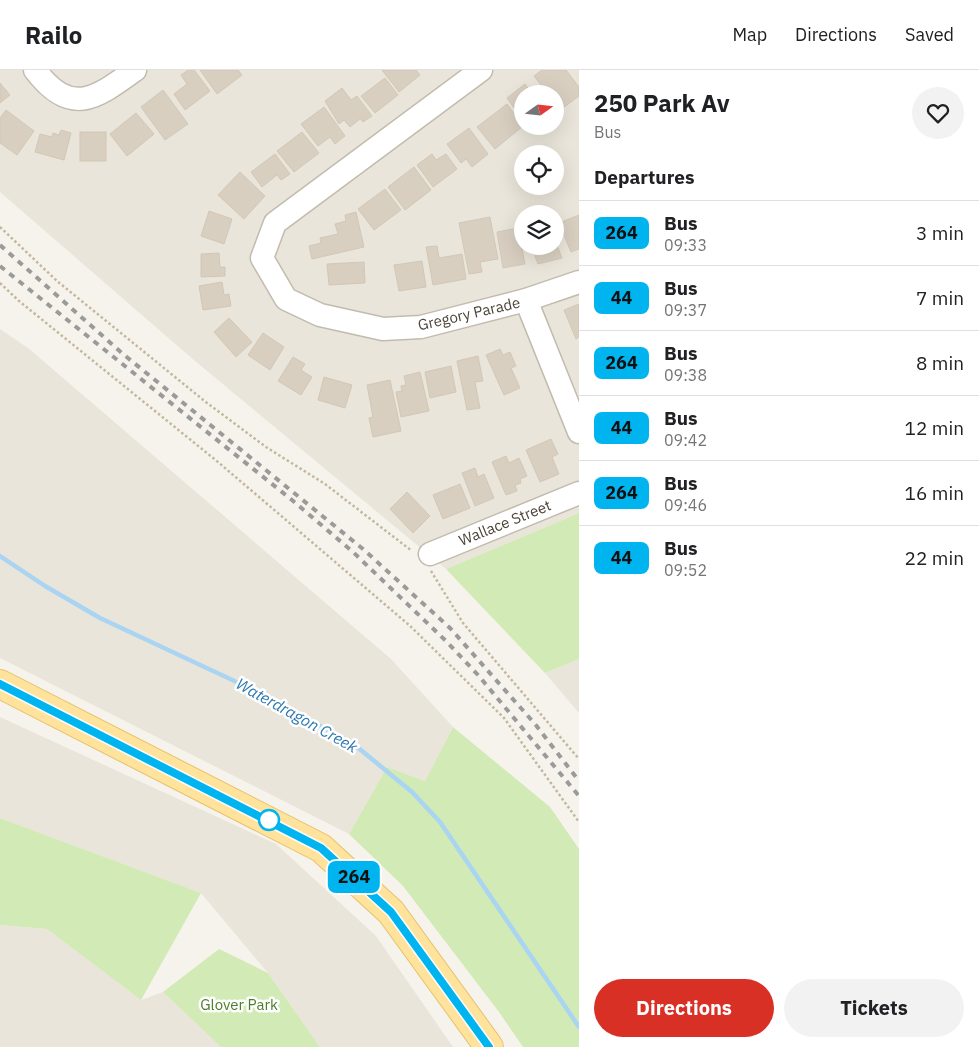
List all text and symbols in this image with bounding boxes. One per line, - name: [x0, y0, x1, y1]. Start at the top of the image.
- text: Railo: [25, 19, 82, 51]
- text: Map: [732, 23, 767, 46]
- text: Directions: [795, 23, 877, 46]
- text: Saved: [905, 23, 954, 46]
- north arrow: [514, 85, 564, 135]
- map controls: [514, 85, 564, 255]
- text: 250 Park Av: [594, 87, 730, 119]
- button: heart: [912, 87, 964, 139]
- text: Bus: [594, 122, 621, 142]
- button: locate: [514, 145, 564, 195]
- text: Departures: [594, 165, 694, 189]
- button: layers: [514, 205, 564, 255]
- text: Bus: [664, 211, 698, 235]
- text: 264: [605, 221, 638, 244]
- text: 3 min: [916, 221, 964, 245]
- text: 09:33: [664, 235, 707, 255]
- text: Bus: [664, 276, 698, 300]
- text: 44: [611, 286, 632, 309]
- text: 7 min: [916, 286, 964, 310]
- street label: Gregory Parade: [416, 293, 522, 335]
- text: 09:37: [664, 300, 707, 320]
- text: Bus: [664, 341, 698, 365]
- text: 264: [605, 351, 638, 374]
- text: 8 min: [916, 351, 964, 375]
- text: 09:38: [664, 365, 707, 385]
- text: Bus: [664, 406, 698, 430]
- text: 44: [611, 416, 632, 439]
- text: 12 min: [905, 416, 964, 440]
- text: 09:42: [664, 430, 707, 450]
- text: Bus: [664, 471, 698, 495]
- text: 264: [605, 481, 638, 504]
- text: 16 min: [905, 481, 964, 505]
- street label: Wallace Street: [456, 495, 554, 550]
- text: 09:46: [664, 495, 707, 515]
- text: Bus: [664, 536, 698, 560]
- text: 44: [611, 546, 632, 569]
- text: 22 min: [905, 546, 964, 570]
- text: 09:52: [664, 560, 707, 580]
- water label: Waterdragon Creek: [233, 673, 362, 757]
- unlabelled marker: [258, 809, 280, 831]
- line badge: 264: [325, 861, 383, 893]
- text: 264: [338, 865, 370, 888]
- button: Directions: [594, 979, 774, 1037]
- button: Tickets: [784, 979, 964, 1037]
- park label: Glover Park: [200, 995, 278, 1014]

